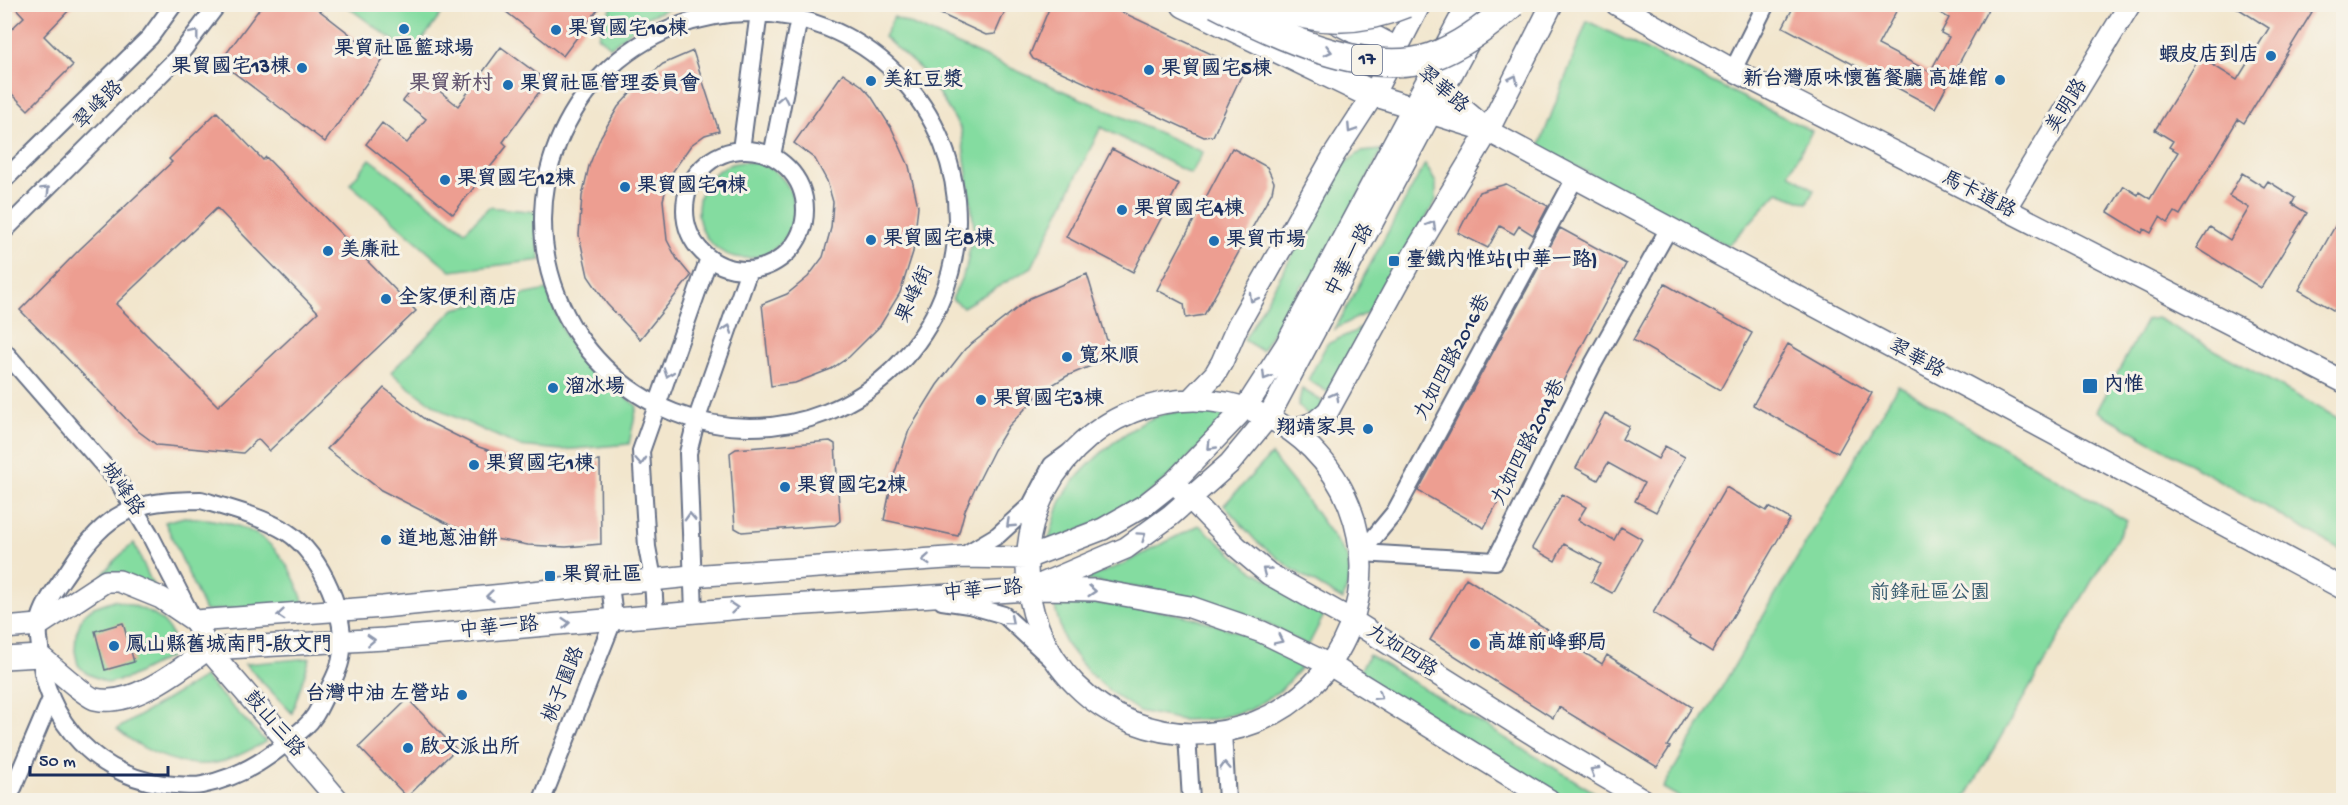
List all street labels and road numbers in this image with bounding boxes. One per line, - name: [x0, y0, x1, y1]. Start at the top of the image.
- road number: 17: [1352, 45, 1382, 75]
- street label: 翠華路: [1412, 61, 1474, 120]
- street label: 美明路: [2041, 74, 2094, 139]
- street label: 翠峰路: [69, 75, 130, 135]
- street label: 馬卡道路: [1937, 166, 2021, 225]
- street label: 中華一路: [1320, 218, 1380, 302]
- street label: 果峰街: [891, 262, 939, 327]
- street label: 九如四路2016巷: [1409, 289, 1497, 425]
- street label: 翠華路: [1884, 334, 1950, 385]
- street label: 九如四路2014巷: [1486, 374, 1572, 510]
- street label: 城峰路: [95, 458, 150, 522]
- street label: 中華一路: [942, 575, 1025, 607]
- street label: 中華一路: [458, 612, 541, 644]
- street label: 九如四路: [1361, 619, 1443, 684]
- street label: 桃子園路: [537, 642, 591, 726]
- street label: 鼓山三路: [238, 686, 310, 763]

